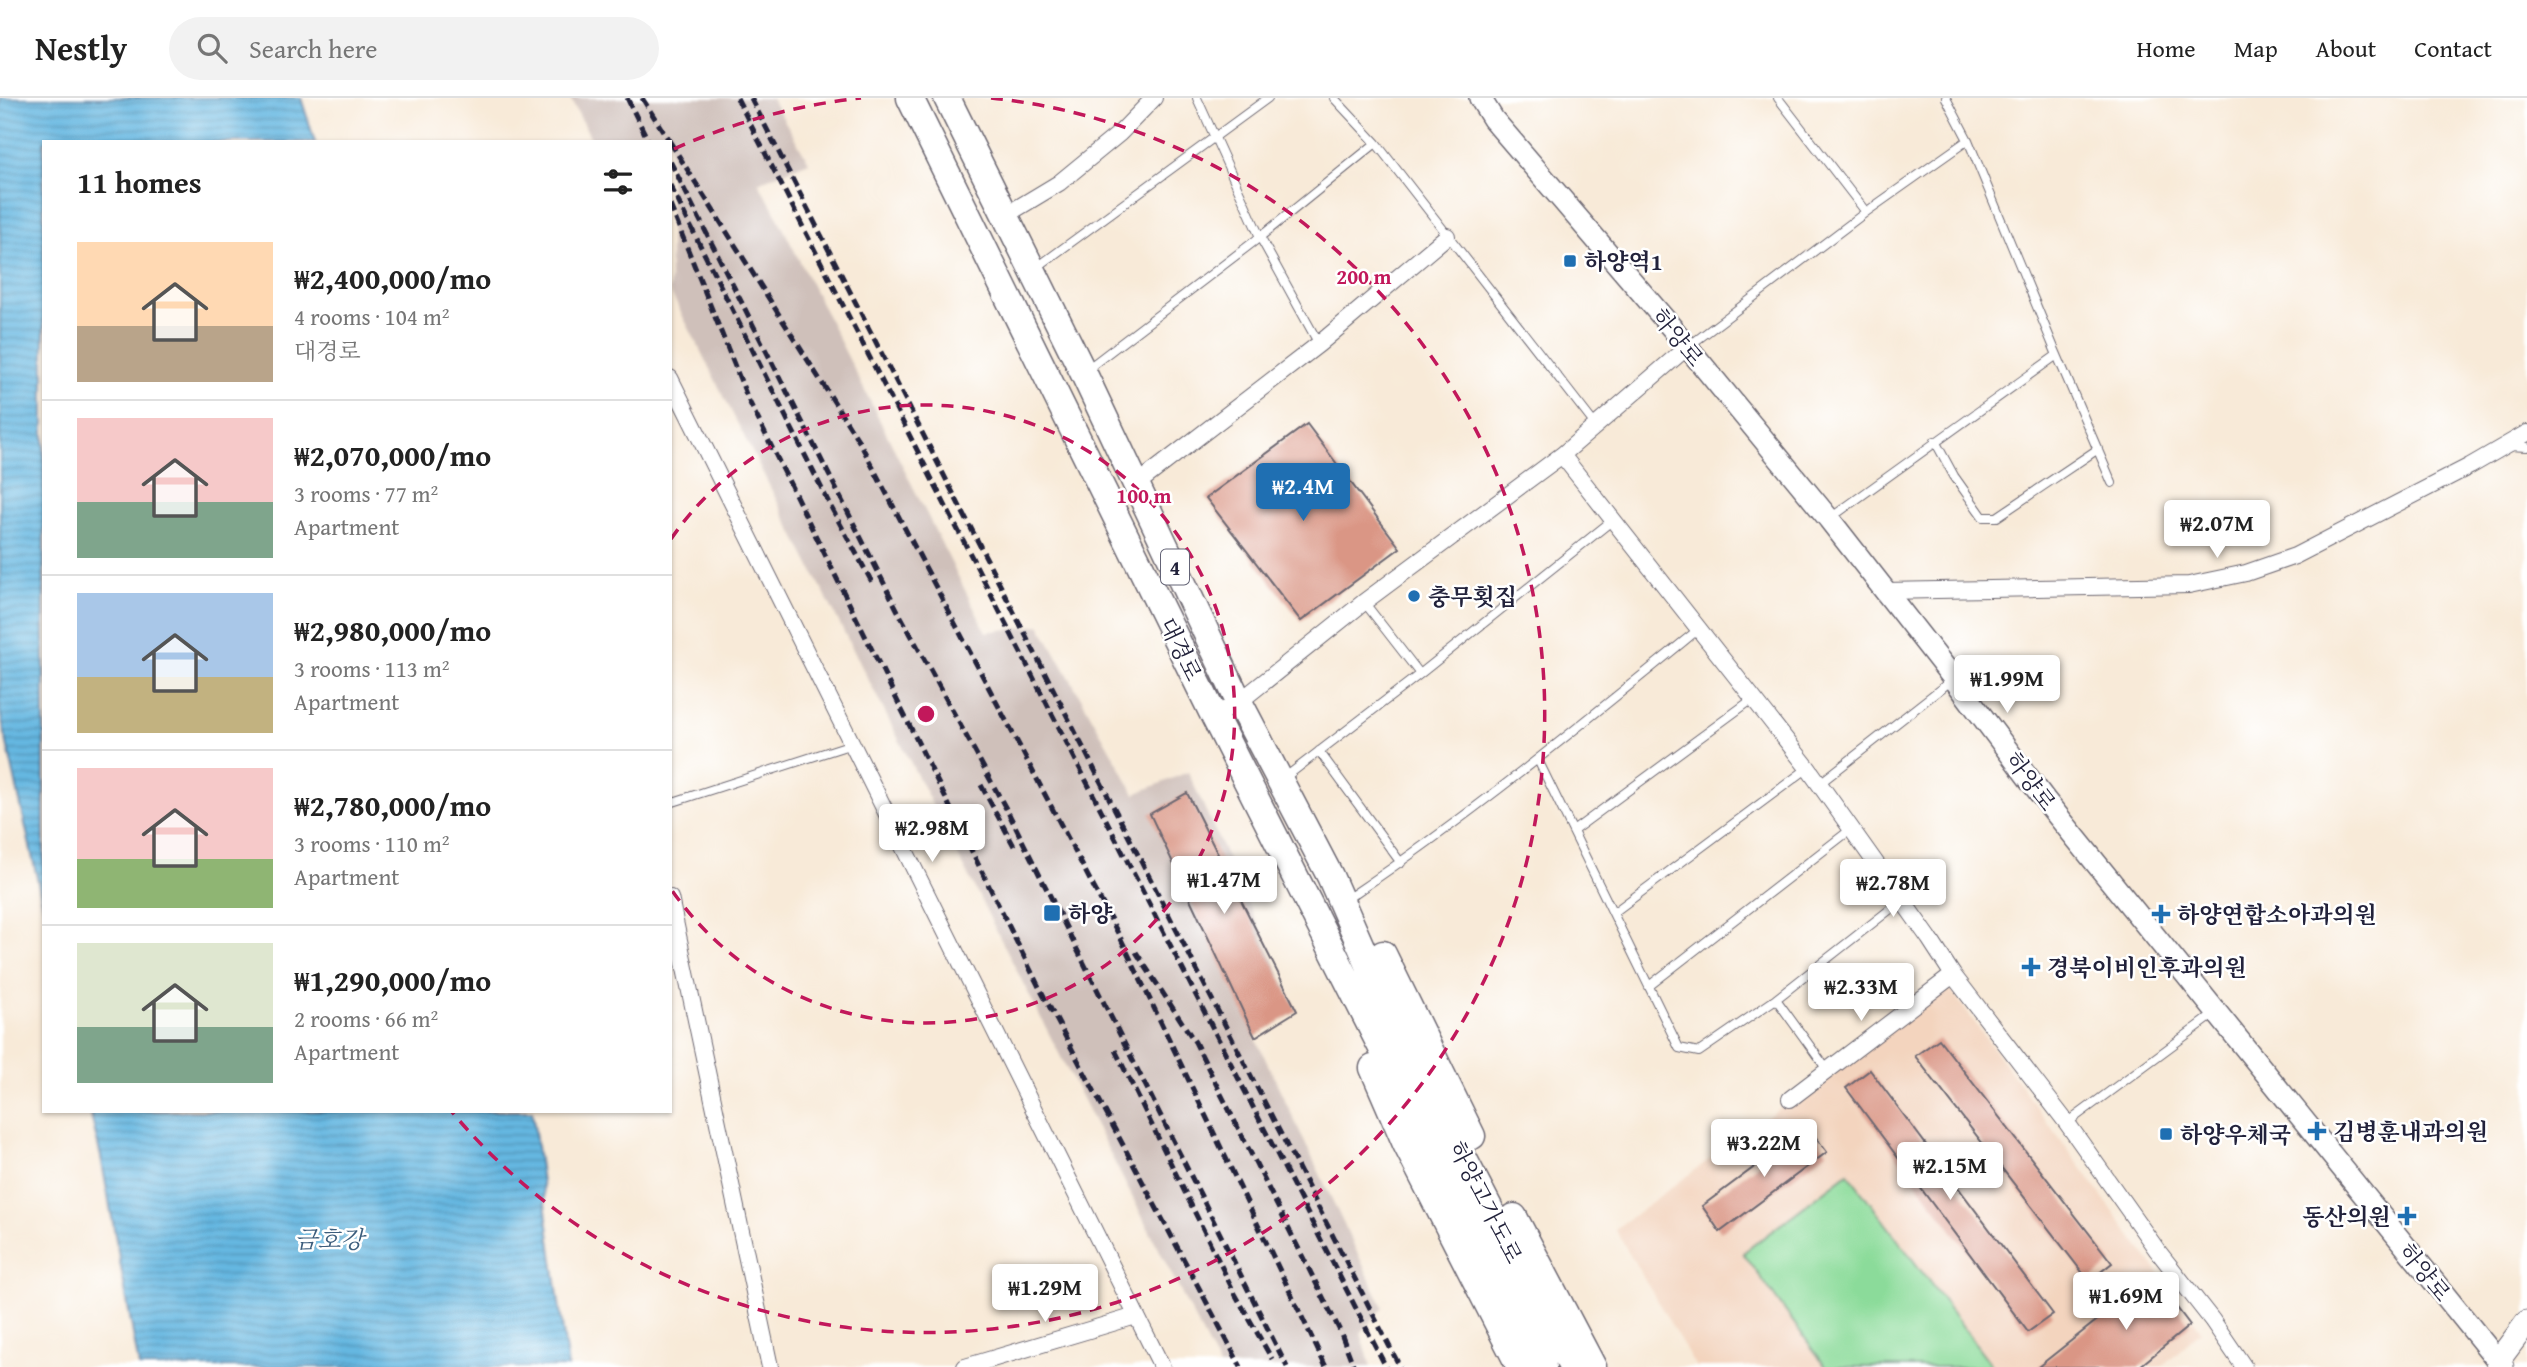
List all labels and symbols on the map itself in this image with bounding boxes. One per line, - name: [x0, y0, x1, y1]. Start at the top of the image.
- place label: 하양역1: [1584, 245, 1663, 278]
- marker: 하양역1: [1562, 253, 1578, 269]
- text: 200 m: [1336, 261, 1392, 292]
- street label: 하양로: [1644, 301, 1712, 373]
- pin: ₩2.4M: [1254, 464, 1352, 523]
- text: 100 m: [1116, 480, 1172, 511]
- pin: ₩2.07M: [2160, 500, 2274, 560]
- road number: 4: [1161, 550, 1189, 584]
- place label: 충무횟집: [1428, 580, 1517, 613]
- marker: 충무횟집: [1406, 588, 1422, 604]
- street label: 대경로: [1152, 612, 1210, 686]
- pin: ₩1.99M: [1950, 656, 2064, 715]
- centre of rings: [914, 702, 938, 726]
- street label: 하양로: [1998, 744, 2064, 818]
- pin: ₩2.98M: [875, 804, 989, 864]
- pin: ₩1.47M: [1167, 856, 1281, 916]
- pin: ₩2.78M: [1836, 860, 1950, 919]
- place label: 하양: [1068, 897, 1113, 930]
- place label: 하양연합소아과의원: [2177, 898, 2377, 931]
- marker: 하양: [1042, 903, 1062, 923]
- marker: 하양연합소아과의원: [2151, 904, 2171, 924]
- place label: 경북이비인후과의원: [2047, 951, 2247, 984]
- marker: 경북이비인후과의원: [2021, 957, 2041, 977]
- pin: ₩2.33M: [1804, 964, 1918, 1023]
- place label: 김병훈내과의원: [2333, 1115, 2489, 1148]
- place label: 하양우체국: [2180, 1118, 2291, 1151]
- pin: ₩3.22M: [1707, 1119, 1821, 1179]
- marker: 김병훈내과의원: [2307, 1121, 2327, 1141]
- marker: 하양우체국: [2158, 1126, 2174, 1142]
- street label: 하양고가도로: [1441, 1135, 1531, 1269]
- pin: ₩2.15M: [1893, 1142, 2007, 1202]
- place label: 동산의원: [2302, 1200, 2391, 1233]
- marker: 동산의원: [2397, 1206, 2417, 1226]
- water label: 금호강: [294, 1222, 368, 1257]
- street label: 하양로: [2391, 1236, 2459, 1308]
- pin: ₩1.29M: [988, 1264, 1102, 1324]
- pin: ₩1.69M: [2069, 1272, 2183, 1332]

